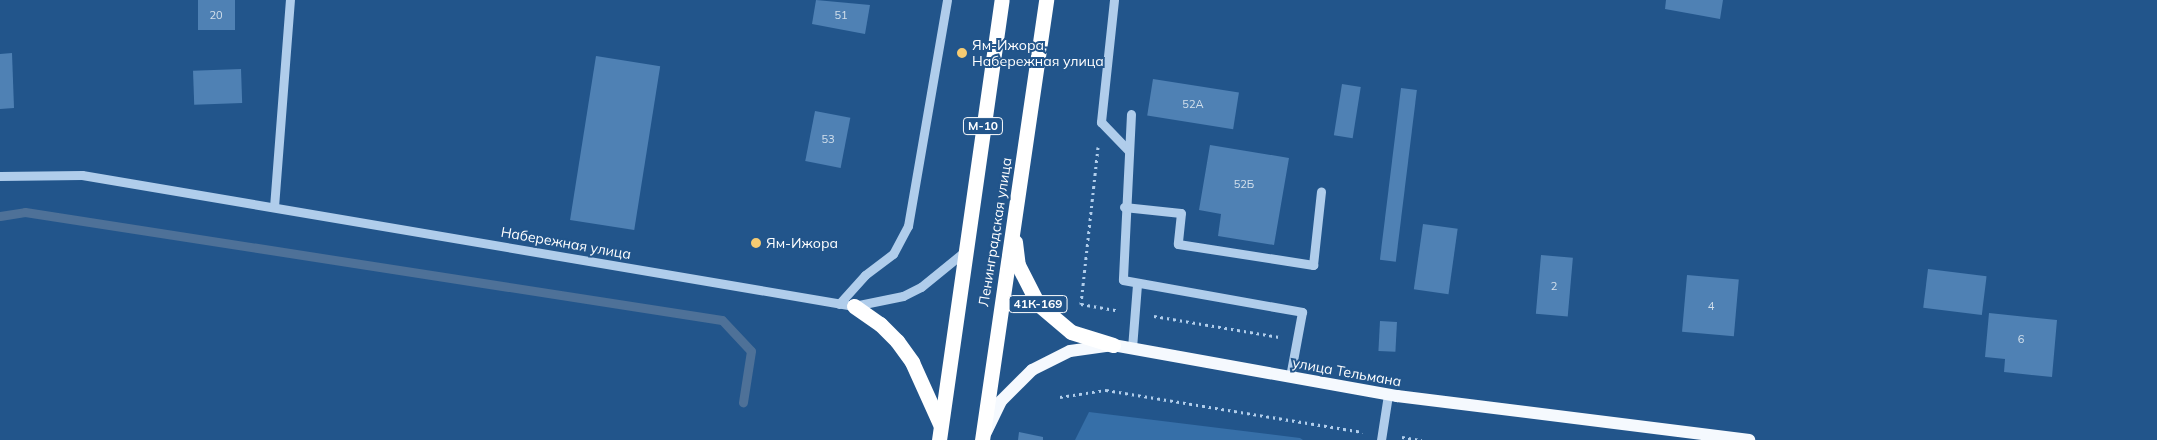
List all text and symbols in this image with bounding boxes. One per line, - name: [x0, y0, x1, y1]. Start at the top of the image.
- house number: 20: [209, 8, 223, 22]
- house number: 51: [834, 8, 848, 22]
- place label: Ям-Ижора, Набережная улица: [972, 37, 1104, 70]
- marker: Ям-Ижора, Набережная улица: [956, 47, 968, 59]
- house number: 52А: [1182, 97, 1204, 111]
- road number: М-10: [962, 116, 1004, 136]
- house number: 53: [821, 132, 835, 146]
- street label: Ленинградская улица: [975, 156, 1015, 308]
- house number: 52Б: [1234, 177, 1254, 191]
- street label: Набережная улица: [500, 223, 632, 263]
- place label: Ям-Ижора: [766, 235, 838, 251]
- marker: Ям-Ижора: [750, 237, 762, 249]
- house number: 2: [1551, 279, 1557, 293]
- road number: 41К-169: [1008, 294, 1068, 314]
- house number: 4: [1708, 299, 1714, 313]
- house number: 6: [2018, 332, 2024, 346]
- street label: улица Тельмана: [1291, 354, 1403, 390]

